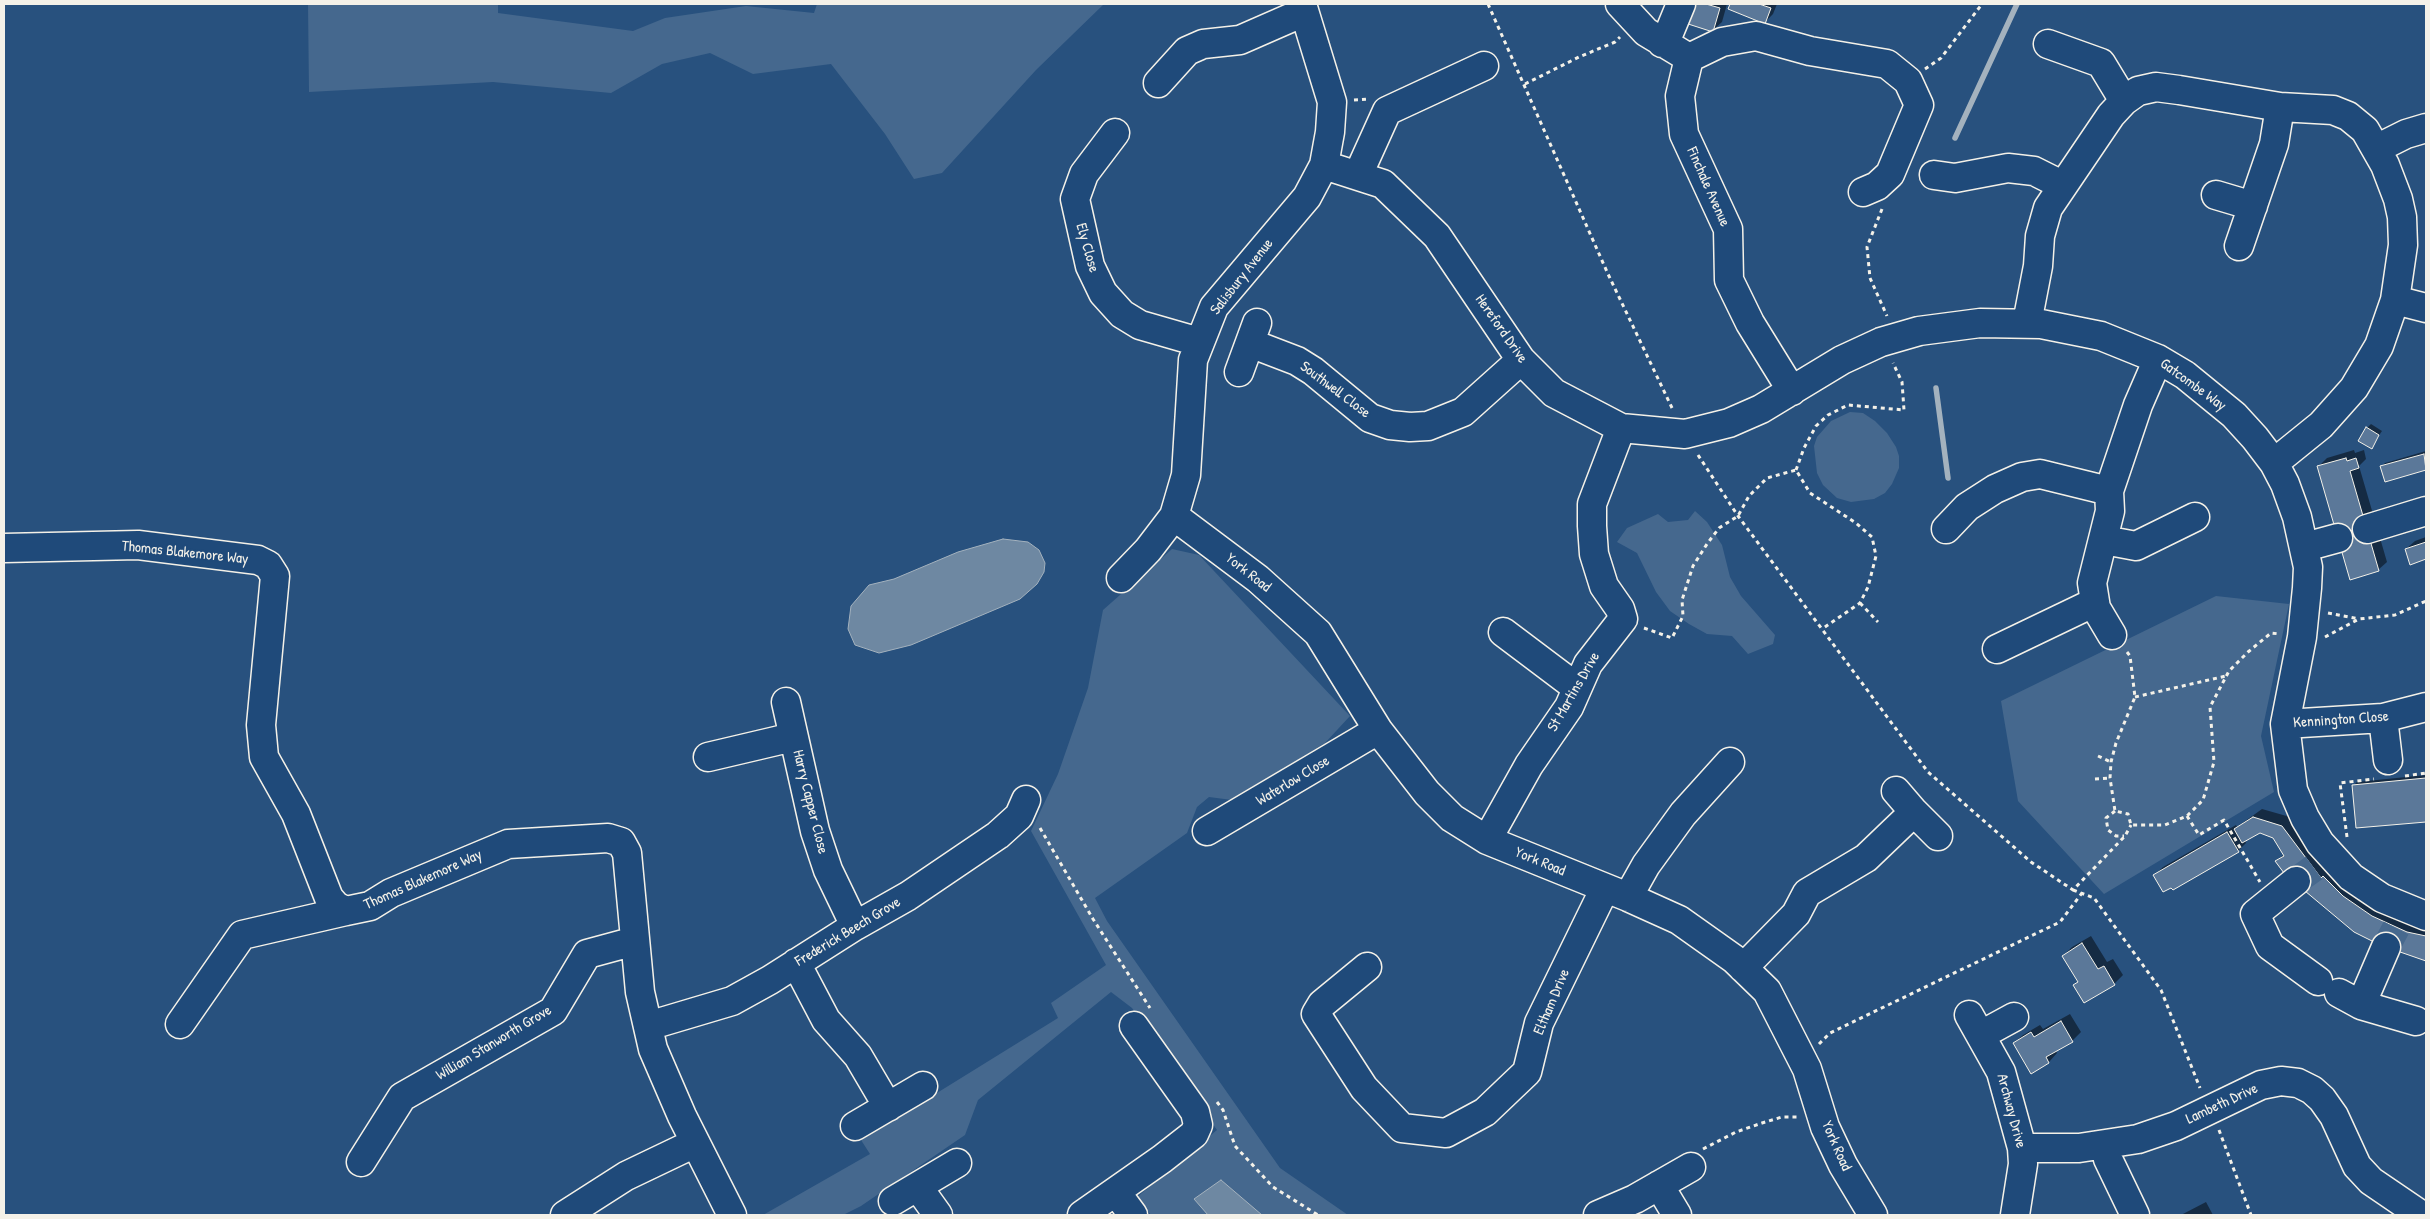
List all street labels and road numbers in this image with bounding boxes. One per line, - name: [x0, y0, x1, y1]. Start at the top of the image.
- street label: Finchale Avenue: [1682, 144, 1734, 230]
- street label: Ely Close: [1071, 221, 1103, 275]
- street label: Salisbury Avenue: [1207, 235, 1277, 319]
- street label: Hereford Drive: [1471, 291, 1531, 367]
- street label: Gatcombe Way: [2156, 355, 2230, 415]
- street label: Southwell Close: [1296, 358, 1374, 422]
- street label: Thomas Blakemore Way: [121, 537, 249, 569]
- street label: York Road: [1222, 550, 1274, 596]
- street label: St Martins Drive: [1544, 649, 1604, 735]
- street label: Kennington Close: [2293, 708, 2389, 732]
- street label: Harry Capper Close: [788, 748, 832, 856]
- street label: Waterlow Close: [1253, 752, 1333, 810]
- street label: York Road: [1512, 844, 1568, 880]
- street label: Thomas Blakemore Way: [361, 846, 485, 914]
- street label: Frederick Beech Grove: [792, 893, 904, 971]
- street label: Eltham Drive: [1530, 966, 1574, 1038]
- street label: William Stanworth Grove: [433, 1001, 555, 1085]
- street label: Archway Drive: [1992, 1072, 2030, 1150]
- street label: Lambeth Drive: [2183, 1080, 2261, 1128]
- street label: York Road: [1817, 1118, 1855, 1174]

